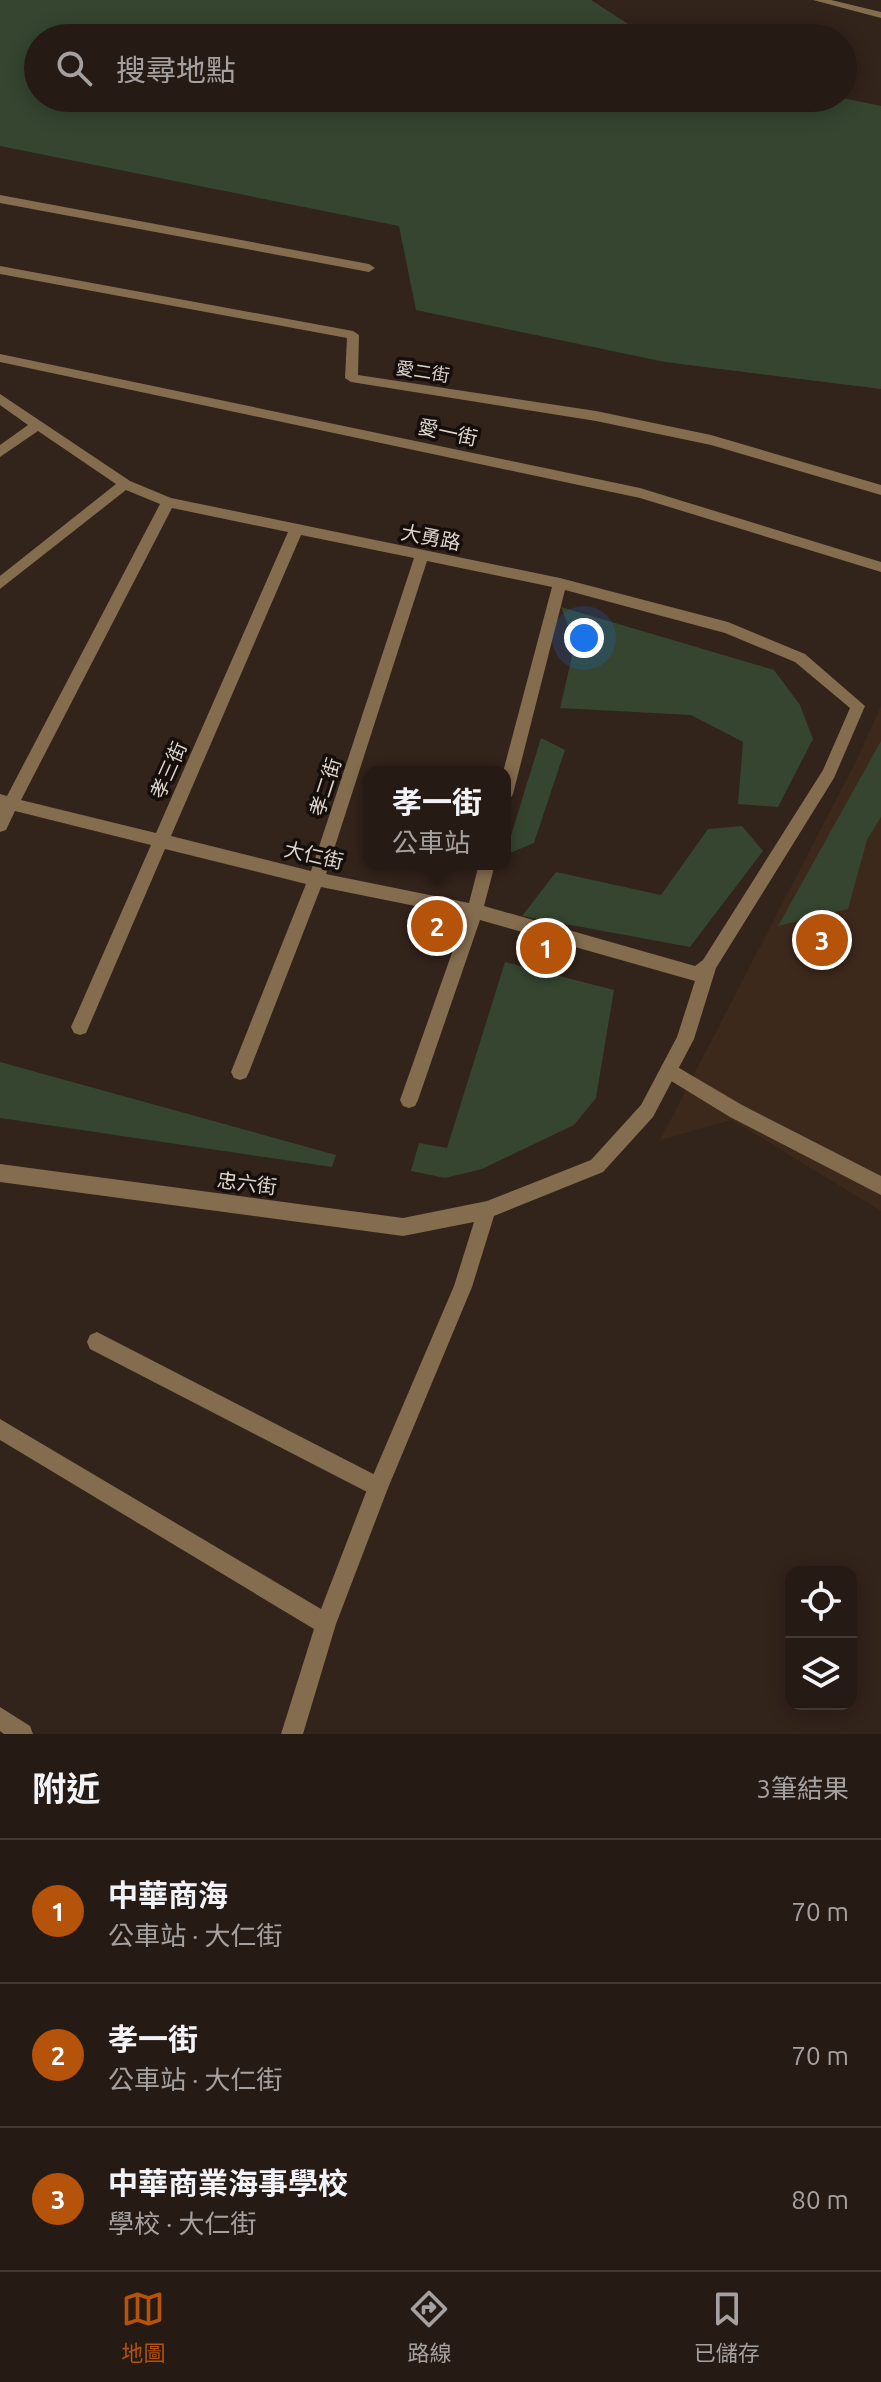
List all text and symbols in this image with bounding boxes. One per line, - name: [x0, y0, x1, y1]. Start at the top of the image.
- search box: [24, 24, 857, 112]
- icon: search: [52, 46, 96, 90]
- text: 搜尋地點: [116, 53, 236, 87]
- street label: 愛二街: [395, 357, 451, 385]
- street label: 愛一街: [416, 415, 480, 449]
- street label: 大勇路: [399, 520, 463, 554]
- your location: [564, 618, 604, 658]
- street label: 孝三街: [145, 738, 191, 802]
- street label: 孝二街: [305, 755, 345, 819]
- popup: [363, 766, 511, 870]
- text: 孝一街: [392, 785, 482, 819]
- text: 公車站: [392, 828, 470, 857]
- street label: 大仁街: [282, 837, 346, 873]
- pin: 2: [411, 896, 463, 956]
- pin: 3: [796, 910, 848, 970]
- pin: 1: [520, 918, 572, 978]
- street label: 忠六街: [216, 1168, 278, 1198]
- map controls: [785, 1566, 857, 1710]
- button: locate: [785, 1566, 857, 1638]
- button: layers: [785, 1638, 857, 1710]
- text: 附近: [32, 1769, 100, 1807]
- text: 3筆結果: [756, 1774, 849, 1803]
- text: 中華商海: [108, 1878, 228, 1912]
- text: 1: [51, 1897, 65, 1926]
- text: 70 m: [791, 1897, 849, 1926]
- text: 公車站 · 大仁街: [108, 1921, 282, 1950]
- text: 孝一街: [108, 2022, 198, 2056]
- text: 2: [51, 2041, 65, 2070]
- text: 70 m: [791, 2041, 849, 2070]
- text: 公車站 · 大仁街: [108, 2065, 282, 2094]
- text: 中華商業海事學校: [108, 2166, 348, 2200]
- text: 3: [51, 2185, 65, 2214]
- text: 80 m: [791, 2185, 849, 2214]
- text: 學校 · 大仁街: [108, 2209, 256, 2238]
- tab: 地圖: [121, 2287, 165, 2367]
- tab: 路線: [407, 2287, 452, 2367]
- tab: 已儲存: [694, 2287, 760, 2367]

